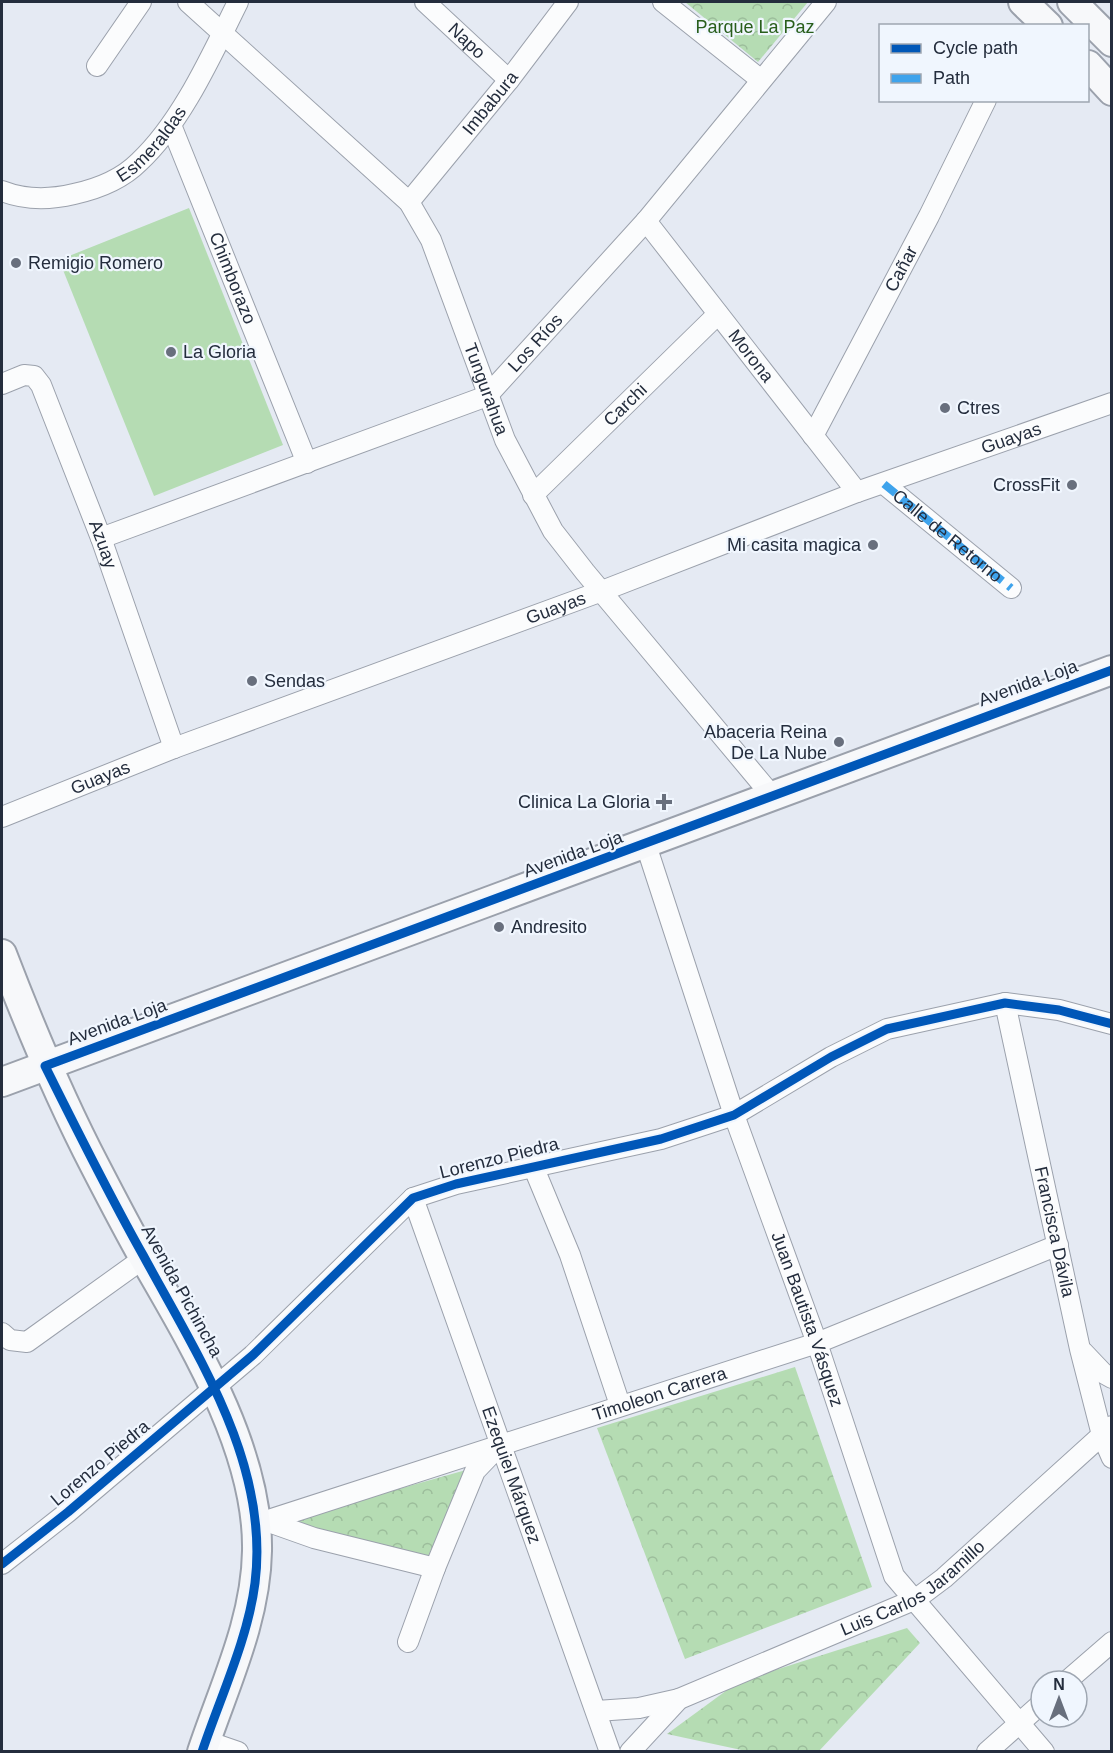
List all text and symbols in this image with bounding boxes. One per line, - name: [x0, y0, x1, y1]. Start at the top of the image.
- park label: Parque La Paz: [695, 17, 815, 37]
- street label: Napo: [444, 19, 489, 63]
- legend: [879, 24, 1089, 102]
- text: Cycle path: [933, 38, 1018, 58]
- street label: Imbabura: [458, 67, 523, 139]
- text: Path: [933, 68, 970, 88]
- street label: Esmeraldas: [113, 103, 190, 186]
- street label: Chimborazo: [205, 229, 260, 327]
- street label: Cañar: [881, 242, 921, 295]
- place label: Remigio Romero: [28, 253, 163, 273]
- marker: Remigio Romero: [9, 256, 23, 270]
- street label: Los Ríos: [504, 310, 567, 376]
- street label: Morona: [724, 326, 778, 387]
- street label: Tungurahua: [460, 340, 513, 439]
- place label: La Gloria: [183, 342, 257, 362]
- marker: La Gloria: [164, 345, 178, 359]
- street label: Carchi: [600, 379, 651, 430]
- place label: Ctres: [957, 398, 1000, 418]
- marker: Ctres: [938, 401, 952, 415]
- street label: Guayas: [979, 419, 1044, 458]
- place label: CrossFit: [993, 475, 1060, 495]
- marker: CrossFit: [1065, 478, 1079, 492]
- street label: Calle de Retorno: [889, 485, 1006, 587]
- street label: Azuay: [85, 517, 121, 571]
- place label: Mi casita magica: [727, 535, 862, 555]
- marker: Mi casita magica: [866, 538, 880, 552]
- street label: Guayas: [523, 588, 588, 628]
- street label: Avenida Loja: [976, 656, 1081, 710]
- place label: Sendas: [264, 671, 325, 691]
- marker: Sendas: [245, 674, 259, 688]
- place label: Abaceria Reina De La Nube: [704, 722, 828, 763]
- marker: Abaceria Reina De La Nube: [832, 735, 846, 749]
- street label: Guayas: [68, 757, 133, 798]
- place label: Clinica La Gloria: [518, 792, 651, 812]
- marker: Clinica La Gloria: [655, 793, 673, 811]
- street label: Avenida Loja: [521, 827, 626, 881]
- place label: Andresito: [511, 917, 587, 937]
- marker: Andresito: [492, 920, 506, 934]
- street label: Avenida Loja: [65, 995, 170, 1049]
- street label: Lorenzo Piedra: [437, 1133, 562, 1182]
- street label: Francisca Dávila: [1031, 1165, 1079, 1300]
- street label: Avenida Pichincha: [137, 1222, 227, 1361]
- street label: Juan Bautista Vásquez: [767, 1229, 847, 1409]
- street label: Timoleon Carrera: [590, 1363, 730, 1425]
- street label: Ezequiel Márquez: [478, 1404, 545, 1546]
- street label: Lorenzo Piedra: [47, 1415, 154, 1510]
- street label: Luis Carlos Jaramillo: [837, 1536, 989, 1640]
- north arrow: [1029, 1669, 1089, 1729]
- text: N: [1053, 1676, 1065, 1693]

